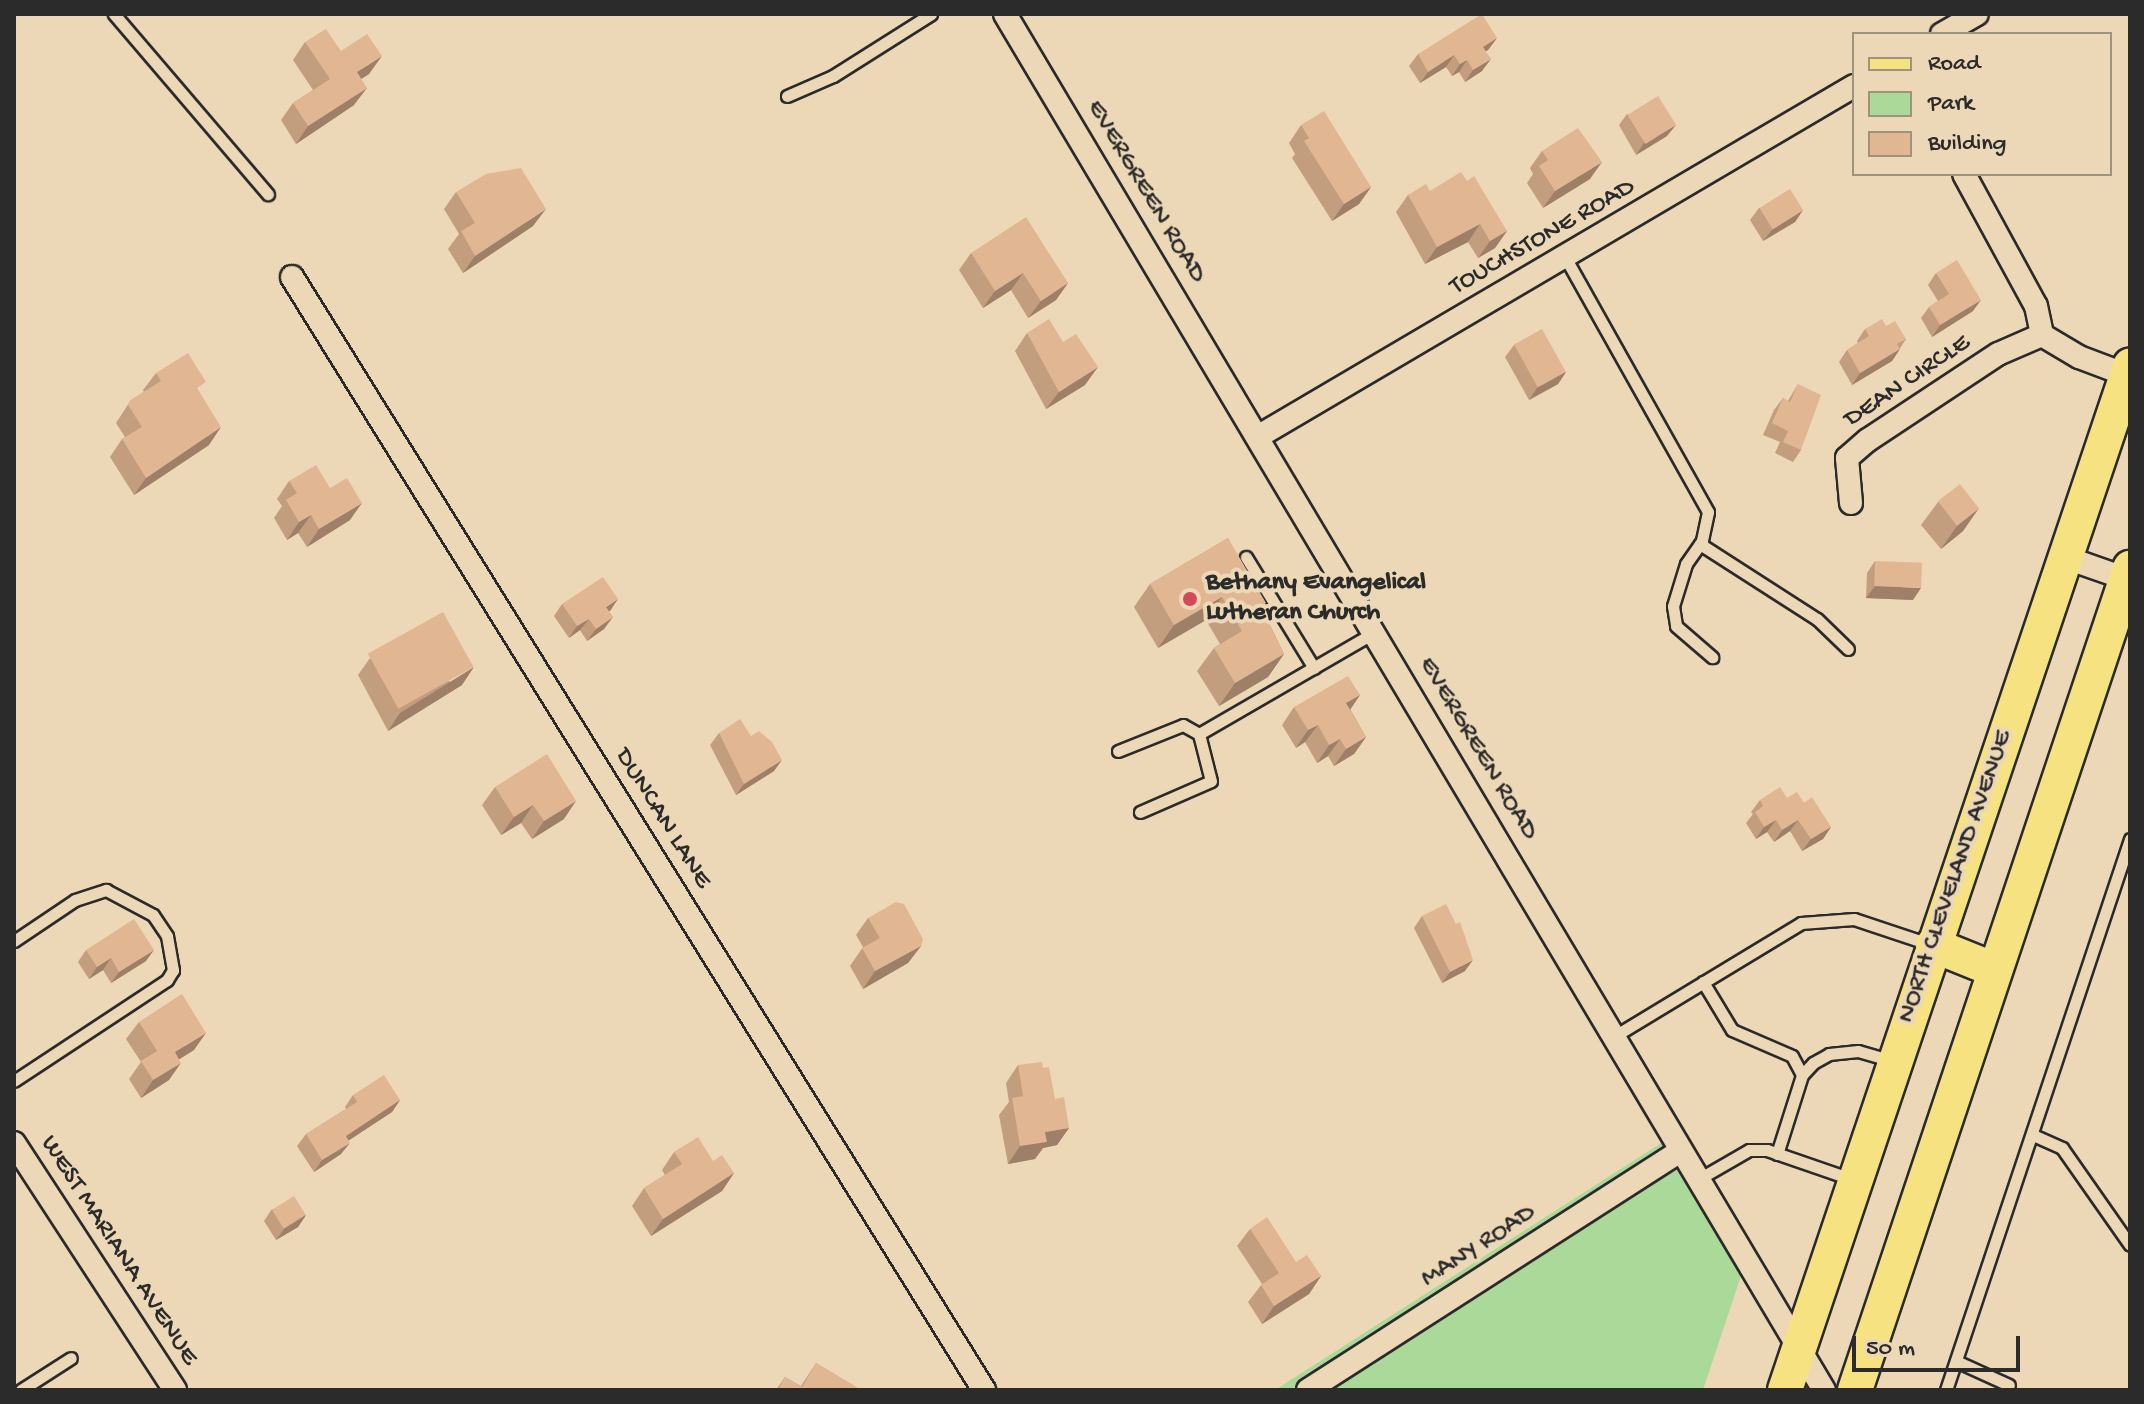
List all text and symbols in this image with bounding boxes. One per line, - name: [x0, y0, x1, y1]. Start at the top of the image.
- legend: [1852, 32, 2112, 176]
- text: Road: [1928, 50, 1980, 79]
- text: Park: [1928, 90, 1974, 119]
- street label: EVERGREEN ROAD: [1078, 95, 1212, 289]
- text: Building: [1928, 130, 2006, 159]
- street label: TOUCHSTONE ROAD: [1445, 172, 1641, 304]
- street label: DEAN CIRCLE: [1839, 328, 1977, 436]
- place label: Bethany Evangelical Lutheran Church: [1206, 568, 1426, 630]
- marker: Bethany Evangelical Lutheran Church: [1181, 590, 1199, 608]
- street label: EVERGREEN ROAD: [1410, 652, 1544, 846]
- street label: NORTH CLEVELAND AVENUE: [1891, 727, 2021, 1027]
- street label: DUNCAN LANE: [607, 743, 717, 895]
- street label: WEST MARIANA AVENUE: [32, 1130, 204, 1372]
- street label: MANY ROAD: [1416, 1198, 1542, 1296]
- scale bar: [1856, 1320, 2024, 1370]
- text: 50 m: [1866, 1335, 1915, 1364]

